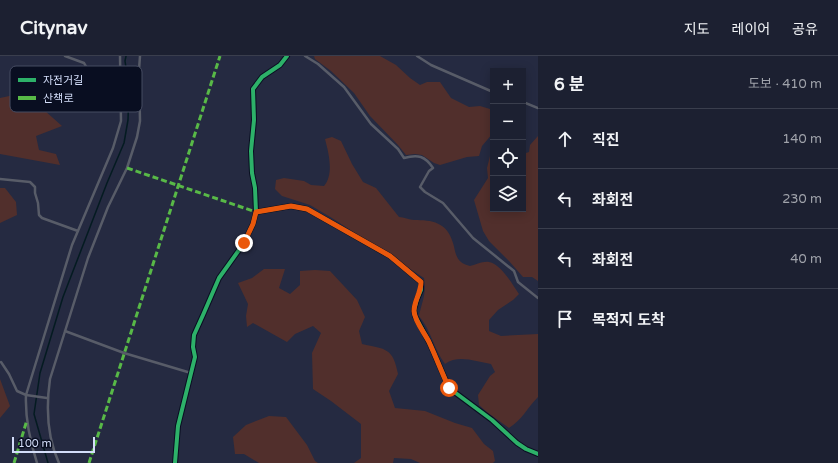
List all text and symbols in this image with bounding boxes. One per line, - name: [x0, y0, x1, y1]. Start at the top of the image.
- text: Citynav: [20, 17, 87, 39]
- text: 지도: [684, 21, 710, 38]
- text: 레이어: [732, 21, 770, 38]
- text: 공유: [792, 21, 818, 38]
- legend: [10, 66, 142, 112]
- map controls: [490, 68, 526, 212]
- button: +: [490, 68, 526, 104]
- text: 자전거길: [43, 74, 83, 87]
- text: 6 분: [554, 74, 585, 95]
- text: 도보 · 410 m: [748, 76, 822, 92]
- text: 산책로: [43, 92, 73, 105]
- button: −: [490, 104, 526, 140]
- icon: ahead: [554, 128, 576, 150]
- text: 직진: [592, 131, 620, 149]
- text: 140 m: [782, 131, 822, 147]
- button: locate: [490, 140, 526, 176]
- button: layers: [490, 176, 526, 212]
- icon: left: [554, 188, 576, 210]
- text: 좌회전: [592, 191, 633, 209]
- text: 230 m: [782, 191, 822, 207]
- route end: [235, 234, 253, 252]
- icon: left: [554, 248, 576, 270]
- text: 좌회전: [592, 251, 633, 269]
- text: 40 m: [790, 251, 822, 267]
- icon: arrive: [554, 308, 576, 330]
- text: 목적지 도착: [592, 311, 665, 329]
- route start: [440, 379, 458, 397]
- scale bar: [12, 435, 95, 454]
- text: 100 m: [18, 437, 52, 450]

